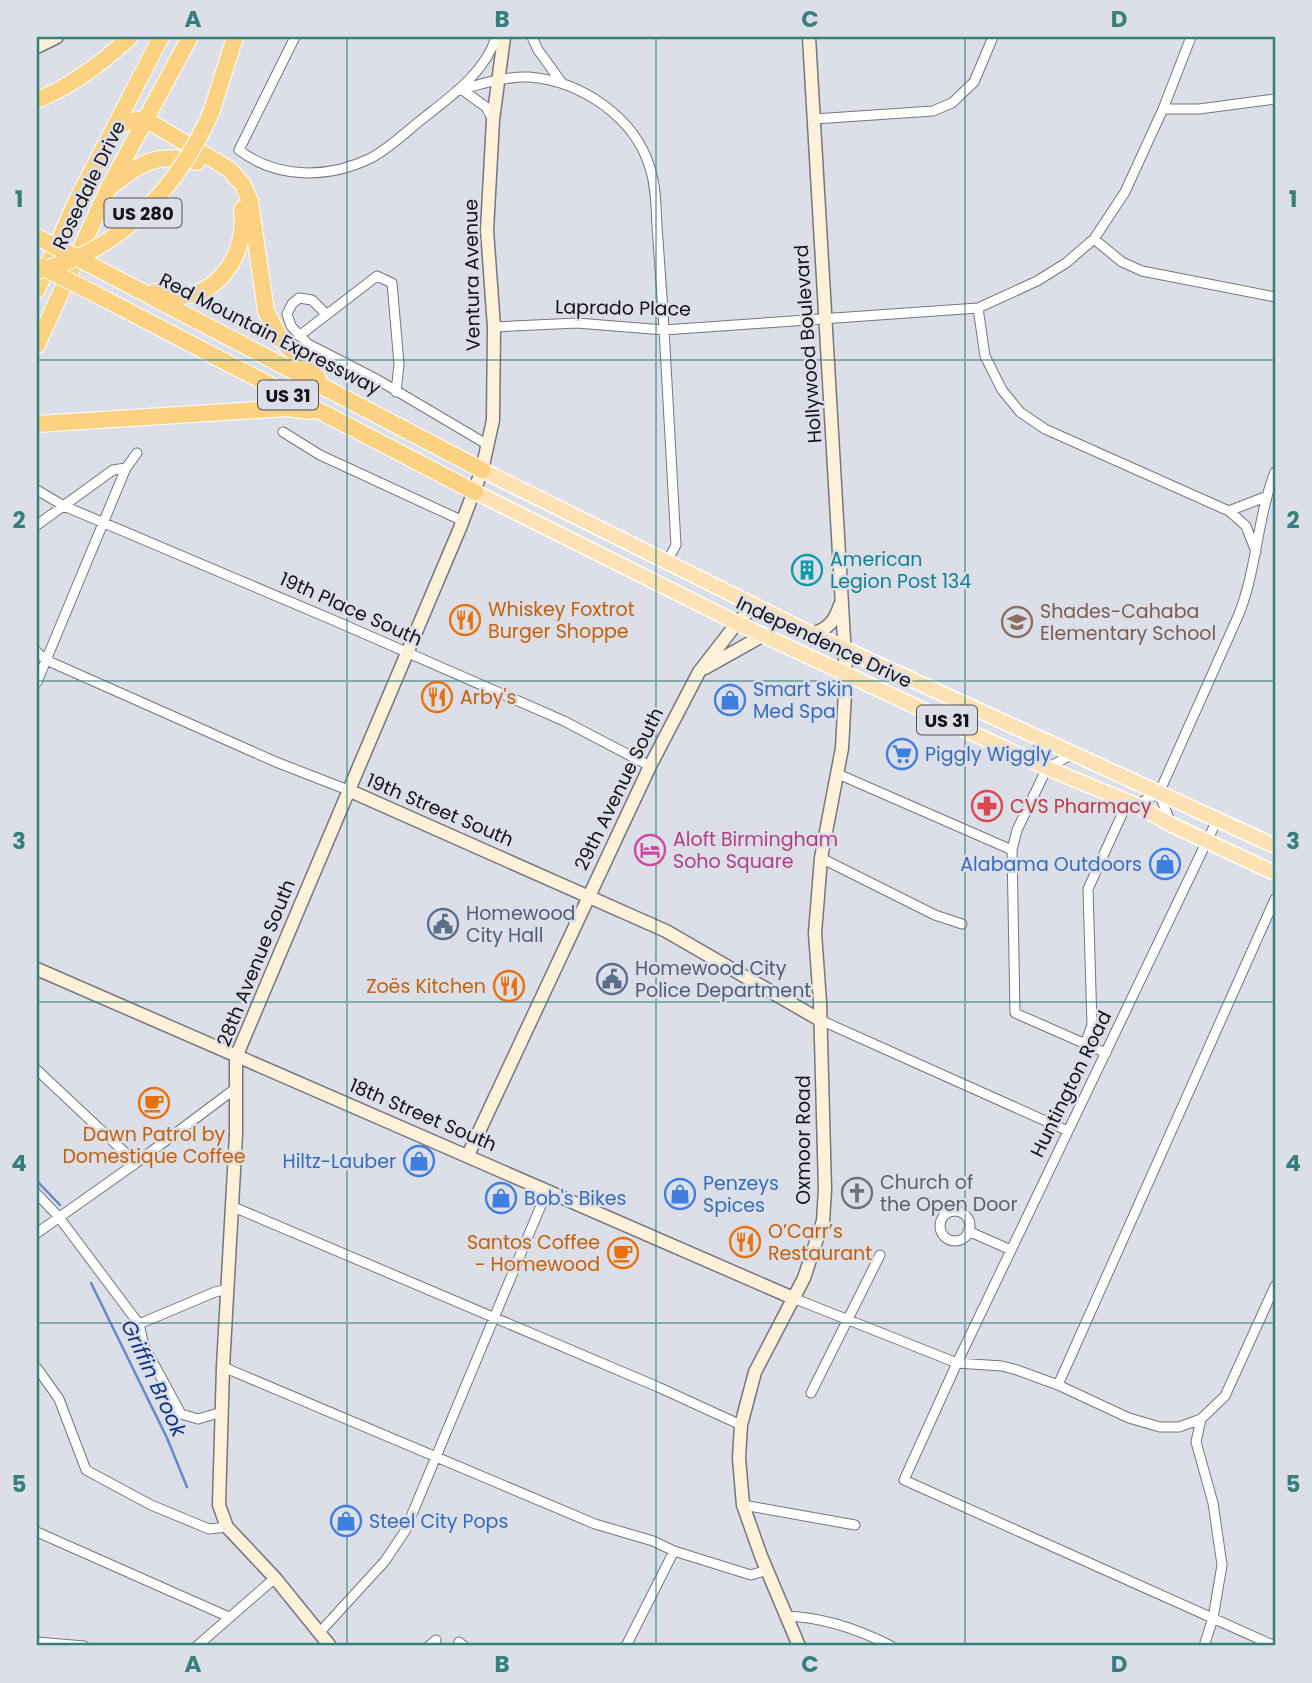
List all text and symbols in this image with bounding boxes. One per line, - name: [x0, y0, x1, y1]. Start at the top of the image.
- text: A: [185, 3, 202, 35]
- text: B: [494, 3, 510, 35]
- text: C: [801, 3, 819, 35]
- text: D: [1111, 3, 1127, 35]
- street label: Rosedale Drive: [46, 116, 132, 254]
- text: 1: [15, 183, 23, 215]
- text: 1: [1289, 183, 1297, 215]
- road number: US 280: [104, 198, 182, 228]
- street label: Ventura Avenue: [457, 199, 487, 351]
- street label: Hollywood Boulevard: [788, 244, 828, 444]
- street label: Red Mountain Expressway: [155, 266, 386, 402]
- street label: Laprado Place: [555, 293, 691, 323]
- road number: US 31: [258, 380, 318, 410]
- text: 2: [12, 504, 26, 536]
- text: 2: [1286, 504, 1300, 536]
- place label: American Legion Post 134: [830, 546, 971, 595]
- building icon: American Legion Post 134: [790, 553, 824, 587]
- street label: 19th Place South: [275, 565, 427, 653]
- street label: Independence Drive: [732, 589, 916, 695]
- place label: Whiskey Foxtrot Burger Shoppe: [488, 596, 635, 645]
- place label: Shades-Cahaba Elementary School: [1040, 598, 1216, 647]
- restaurant icon: Whiskey Foxtrot Burger Shoppe: [448, 603, 482, 637]
- school or university icon: Shades-Cahaba Elementary School: [1000, 605, 1034, 639]
- place label: Smart Skin Med Spa: [753, 676, 853, 725]
- restaurant icon: Arby's: [420, 680, 454, 714]
- shop icon: Smart Skin Med Spa: [713, 683, 747, 717]
- place label: Arby's: [460, 684, 516, 711]
- street label: 29th Avenue South: [568, 703, 670, 875]
- road number: US 31: [917, 706, 977, 734]
- supermarket icon: Piggly Wiggly: [885, 737, 919, 771]
- place label: Piggly Wiggly: [925, 741, 1051, 768]
- street label: 19th Street South: [362, 767, 518, 853]
- pharmacy icon: CVS Pharmacy: [970, 789, 1004, 823]
- place label: CVS Pharmacy: [1010, 793, 1152, 820]
- text: 3: [12, 825, 26, 857]
- text: 3: [1286, 825, 1300, 857]
- place label: Aloft Birmingham Soho Square: [673, 826, 838, 875]
- hotel icon: Aloft Birmingham Soho Square: [633, 833, 667, 867]
- shop icon: Alabama Outdoors: [1148, 847, 1182, 881]
- place label: Alabama Outdoors: [960, 851, 1142, 878]
- street label: 28th Avenue South: [210, 875, 302, 1051]
- place label: Homewood City Hall: [466, 900, 575, 949]
- public building icon: Homewood City Hall: [426, 907, 460, 941]
- place label: Homewood City Police Department: [635, 955, 811, 1004]
- public building icon: Homewood City Police Department: [595, 962, 629, 996]
- restaurant icon: Zoës Kitchen: [492, 969, 526, 1003]
- place label: Zoës Kitchen: [366, 973, 486, 1000]
- street label: Huntington Road: [1024, 1006, 1118, 1162]
- street label: 18th Street South: [345, 1072, 501, 1158]
- street label: Oxmoor Road: [790, 1075, 817, 1205]
- cafe icon: Dawn Patrol by Domestique Coffee: [137, 1086, 171, 1120]
- place label: Dawn Patrol by Domestique Coffee: [62, 1121, 246, 1170]
- shop icon: Hiltz-Lauber: [402, 1144, 436, 1178]
- text: 4: [11, 1147, 27, 1179]
- text: 4: [1285, 1147, 1301, 1179]
- place label: Hiltz-Lauber: [283, 1148, 396, 1175]
- place label: Church of the Open Door: [880, 1169, 1018, 1218]
- place label: Penzeys Spices: [703, 1170, 779, 1219]
- church icon: Church of the Open Door: [840, 1176, 874, 1210]
- shop icon: Penzeys Spices: [663, 1177, 697, 1211]
- shop icon: Bob's Bikes: [484, 1181, 518, 1215]
- place label: Bob's Bikes: [524, 1185, 626, 1212]
- place label: O’Carr’s Restaurant: [768, 1218, 872, 1267]
- restaurant icon: O’Carr’s Restaurant: [728, 1225, 762, 1259]
- place label: Santos Coffee - Homewood: [467, 1229, 600, 1278]
- cafe icon: Santos Coffee - Homewood: [606, 1236, 640, 1270]
- water label: Griffin Brook: [114, 1315, 194, 1442]
- text: 5: [12, 1468, 26, 1500]
- text: 5: [1286, 1468, 1300, 1500]
- shop icon: Steel City Pops: [329, 1504, 363, 1538]
- place label: Steel City Pops: [369, 1508, 508, 1535]
- text: A: [185, 1648, 202, 1680]
- text: B: [494, 1648, 510, 1680]
- text: C: [801, 1648, 819, 1680]
- text: D: [1111, 1648, 1127, 1680]

